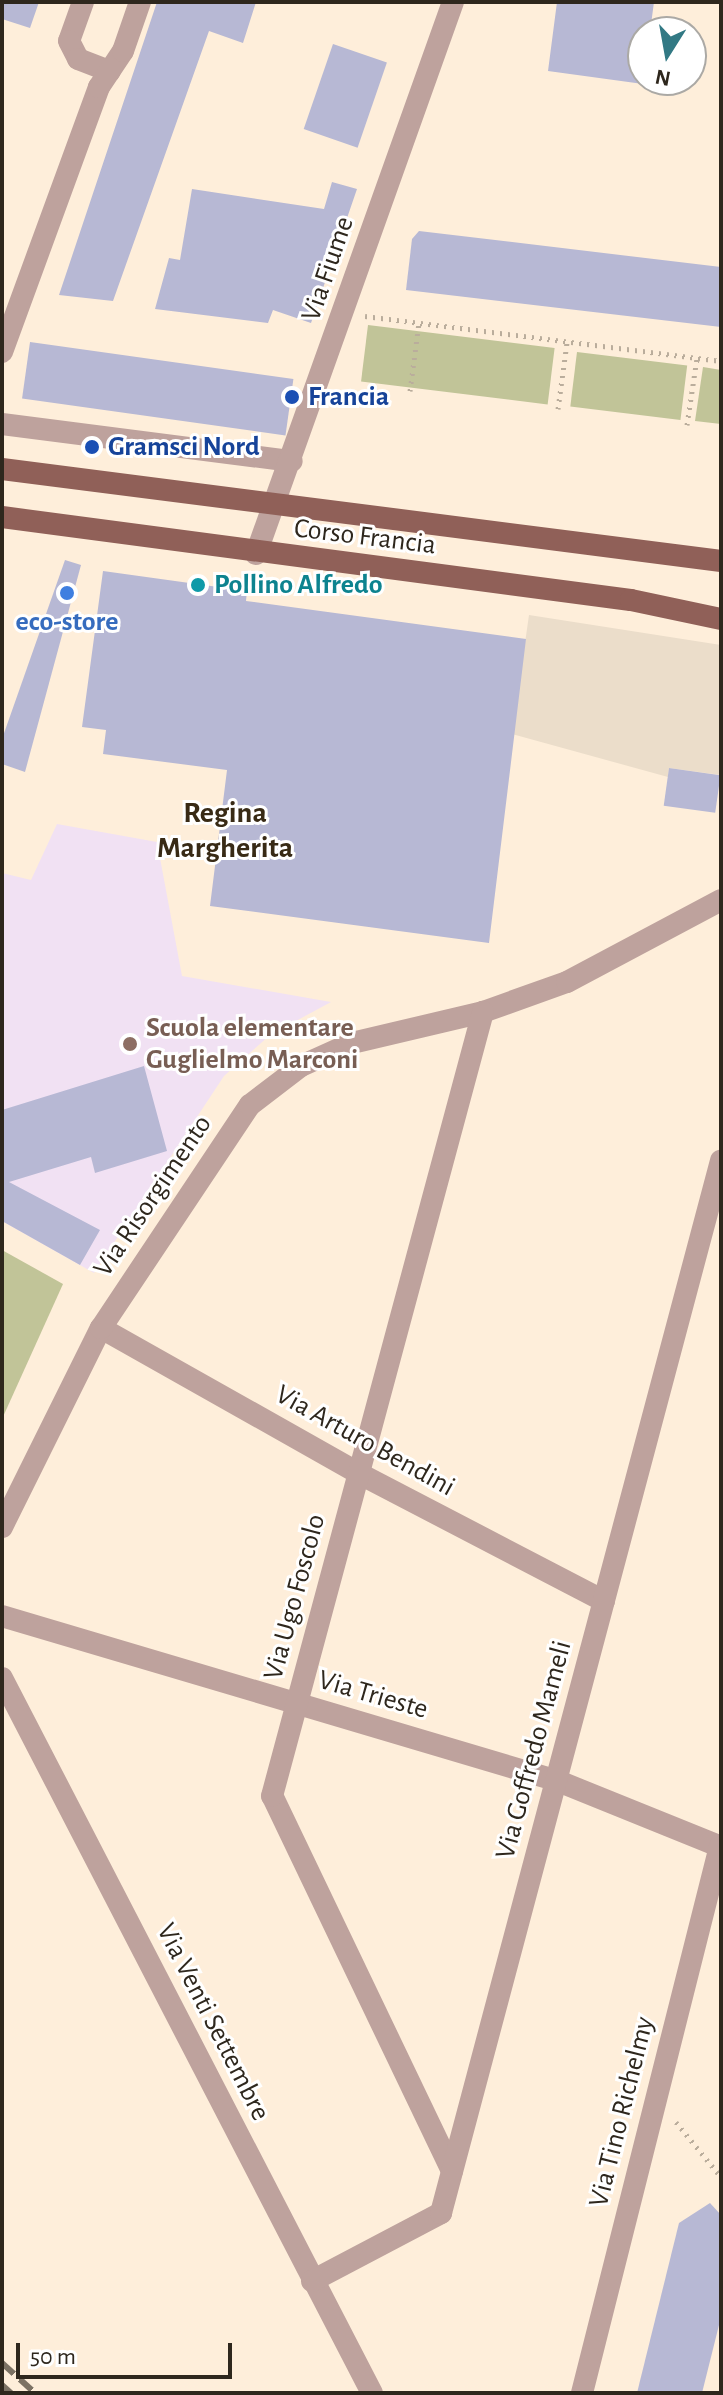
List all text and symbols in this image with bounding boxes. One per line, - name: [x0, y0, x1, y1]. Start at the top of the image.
- north arrow: [627, 16, 707, 96]
- text: N: [653, 65, 672, 90]
- street label: Via Fiume: [294, 212, 362, 326]
- place label: Francia: [308, 380, 389, 414]
- marker: Francia: [283, 388, 301, 406]
- place label: Gramsci Nord: [108, 430, 260, 464]
- marker: Gramsci Nord: [83, 438, 101, 456]
- street label: Corso Francia: [292, 512, 438, 562]
- place label: Pollino Alfredo: [214, 568, 383, 602]
- marker: Pollino Alfredo: [189, 576, 207, 594]
- marker: eco-store: [58, 584, 76, 602]
- place label: eco-store: [16, 605, 118, 639]
- district label: Regina Margherita: [157, 795, 293, 866]
- place label: Scuola elementare Guglielmo Marconi: [146, 1011, 358, 1077]
- marker: Scuola elementare Guglielmo Marconi: [121, 1035, 139, 1053]
- street label: Via Risorgimento: [87, 1109, 219, 1283]
- street label: Via Arturo Bendini: [269, 1378, 461, 1504]
- street label: Via Ugo Foscolo: [257, 1510, 333, 1684]
- street label: Via Goffredo Mameli: [489, 1637, 579, 1863]
- street label: Via Trieste: [314, 1663, 432, 1727]
- street label: Via Venti Settembre: [149, 1918, 277, 2126]
- street label: Via Tino Richelmy: [582, 2013, 662, 2211]
- scale bar: [20, 2327, 236, 2377]
- text: 50 m: [30, 2345, 76, 2369]

